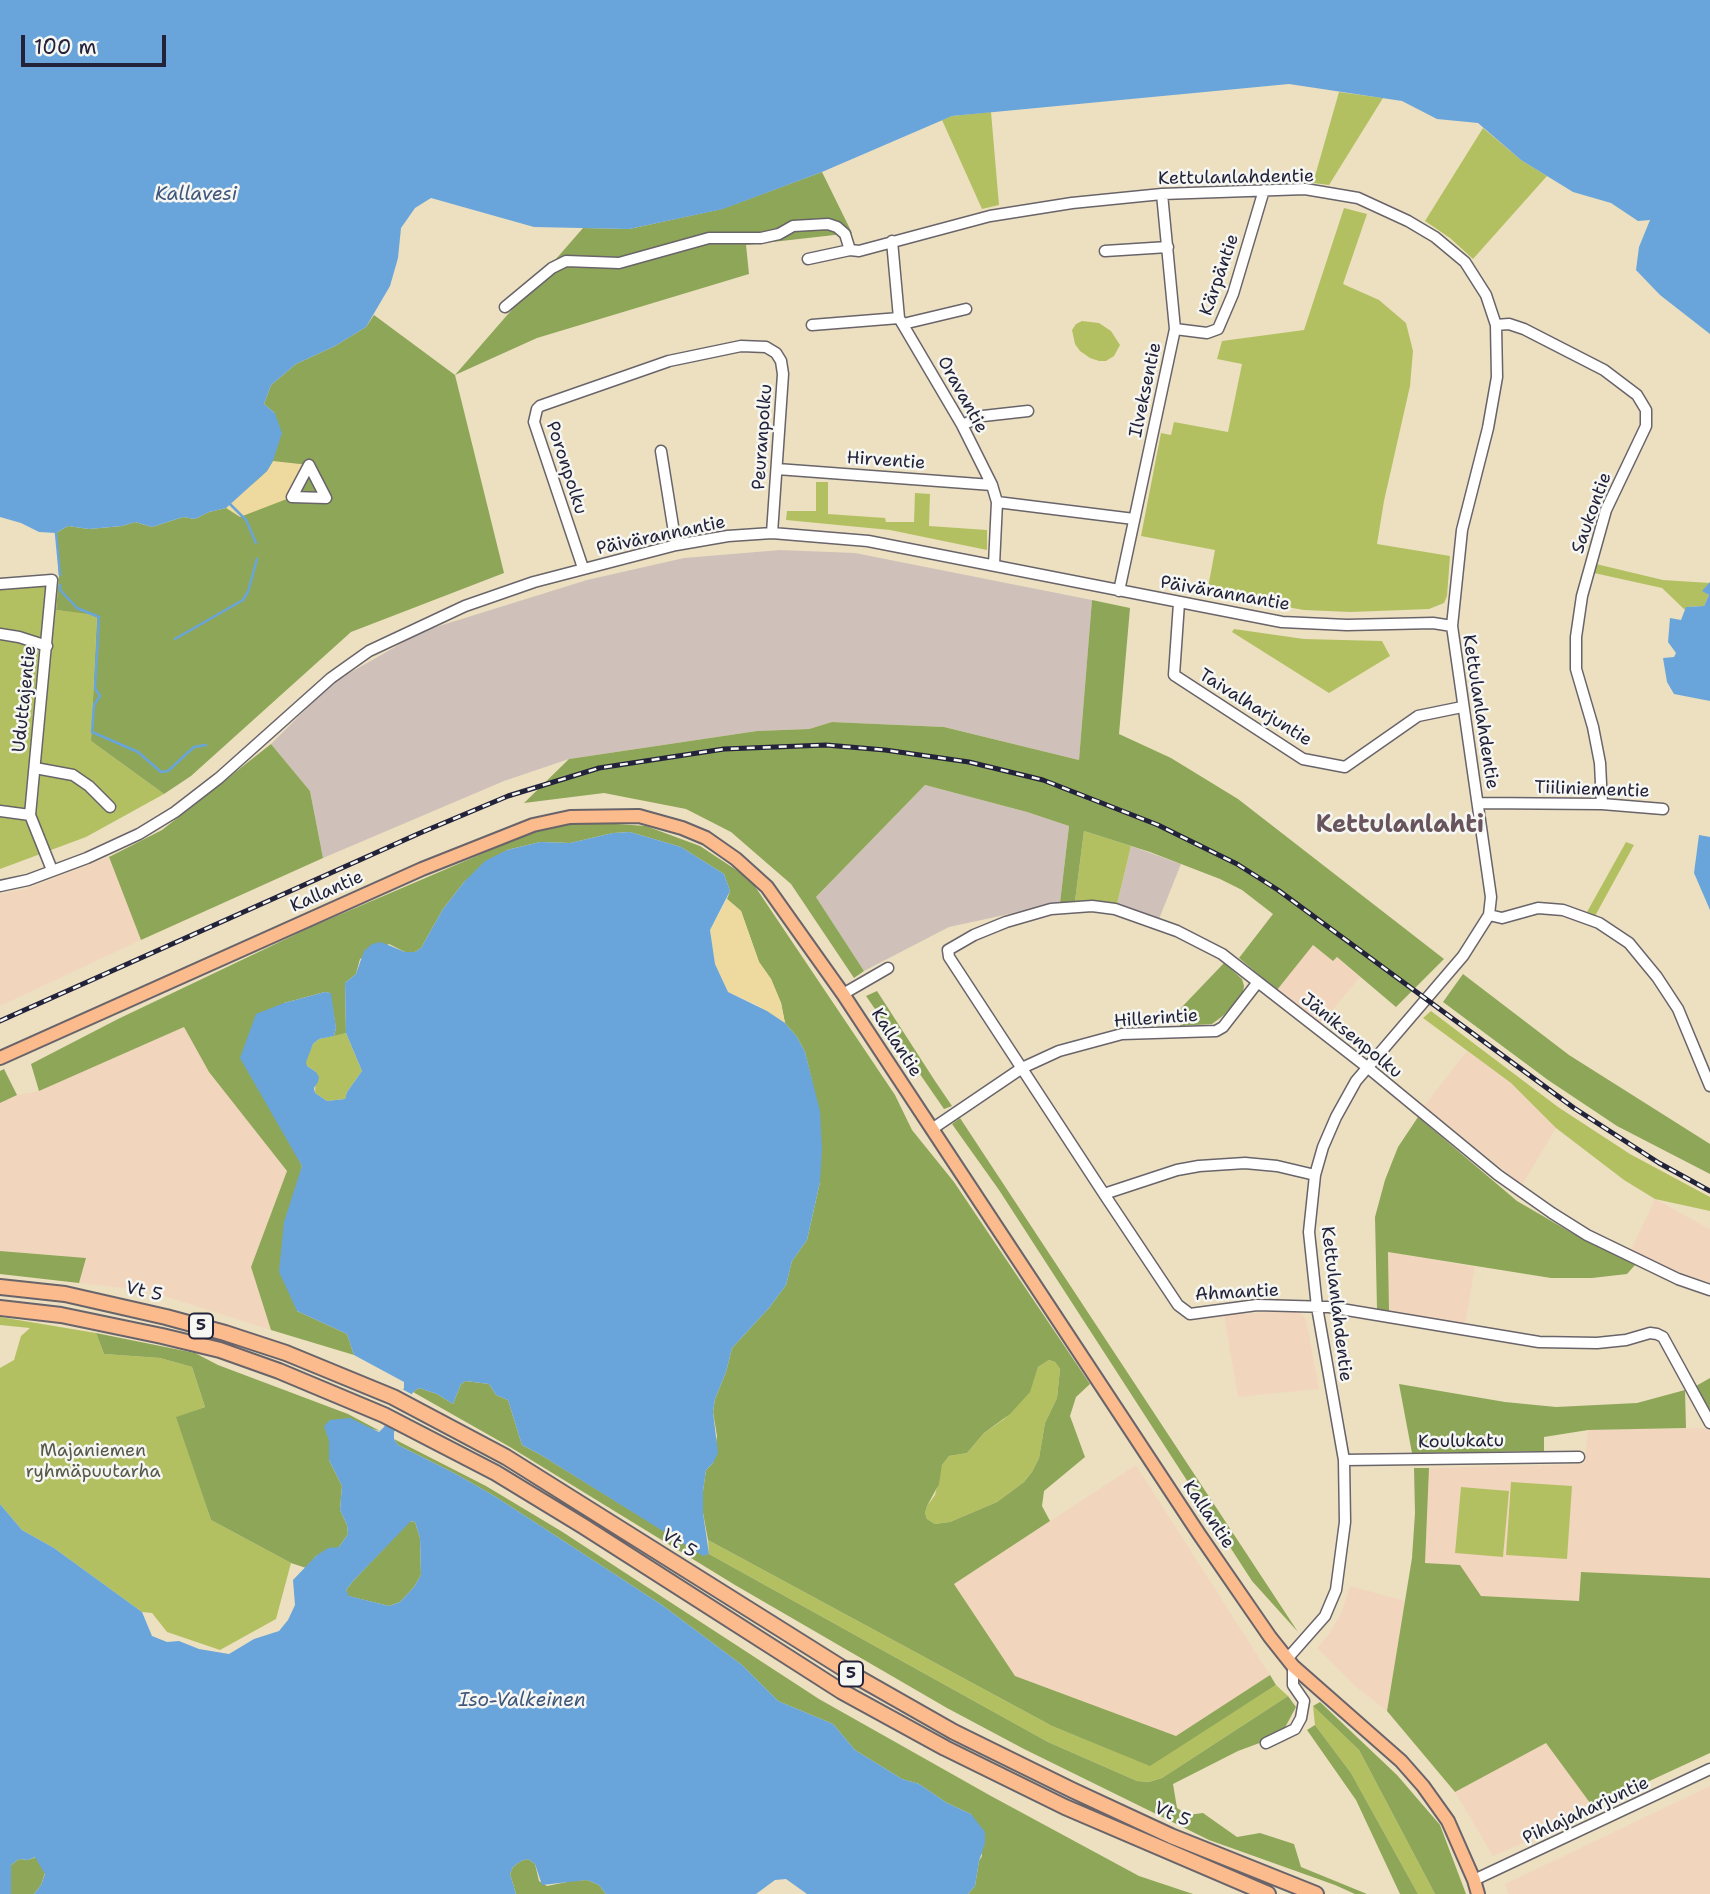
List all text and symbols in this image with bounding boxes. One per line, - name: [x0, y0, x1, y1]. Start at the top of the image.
- scale bar: [24, 21, 170, 65]
- text: 100 m: [34, 33, 97, 61]
- street label: Kettulanlahdentie: [1158, 166, 1314, 190]
- water label: Kallavesi: [155, 184, 237, 206]
- street label: Kärpäntie: [1196, 231, 1244, 319]
- street label: Ilveksentie: [1125, 341, 1167, 439]
- street label: Oravantie: [932, 353, 992, 437]
- street label: Peuranpolku: [749, 383, 777, 491]
- street label: Poronpolku: [541, 419, 591, 517]
- street label: Hirventie: [846, 447, 926, 475]
- street label: Saukontie: [1567, 470, 1617, 556]
- street label: Päivärannantie: [595, 512, 727, 560]
- street label: Päivärannantie: [1158, 572, 1292, 616]
- street label: Kettulanlahdentie: [1457, 633, 1503, 791]
- street label: Uduttajentie: [9, 644, 41, 754]
- street label: Taivalharjuntie: [1194, 665, 1316, 751]
- street label: Tiiliniementie: [1534, 777, 1650, 803]
- district label: Kettulanlahti: [1316, 812, 1484, 840]
- street label: Kallantie: [287, 866, 367, 918]
- street label: Jäniksenpolku: [1296, 989, 1406, 1083]
- street label: Kallantie: [866, 1005, 926, 1081]
- street label: Hillerintie: [1113, 1005, 1199, 1033]
- street label: Kettulanlahdentie: [1316, 1225, 1356, 1383]
- street label: Vt 5: [123, 1277, 165, 1307]
- street label: Ahmantie: [1194, 1280, 1280, 1306]
- road number: 5: [189, 1314, 213, 1338]
- street label: Koulukatu: [1418, 1430, 1504, 1454]
- park label: Majaniemen ryhmäpuutarha: [25, 1440, 161, 1482]
- street label: Kallantie: [1177, 1477, 1239, 1553]
- street label: Vt 5: [658, 1525, 700, 1563]
- road number: 5: [839, 1662, 863, 1686]
- water label: Iso-Valkeinen: [458, 1690, 586, 1712]
- street label: Pihlajaharjuntie: [1519, 1772, 1653, 1850]
- street label: Vt 5: [1151, 1798, 1193, 1832]

